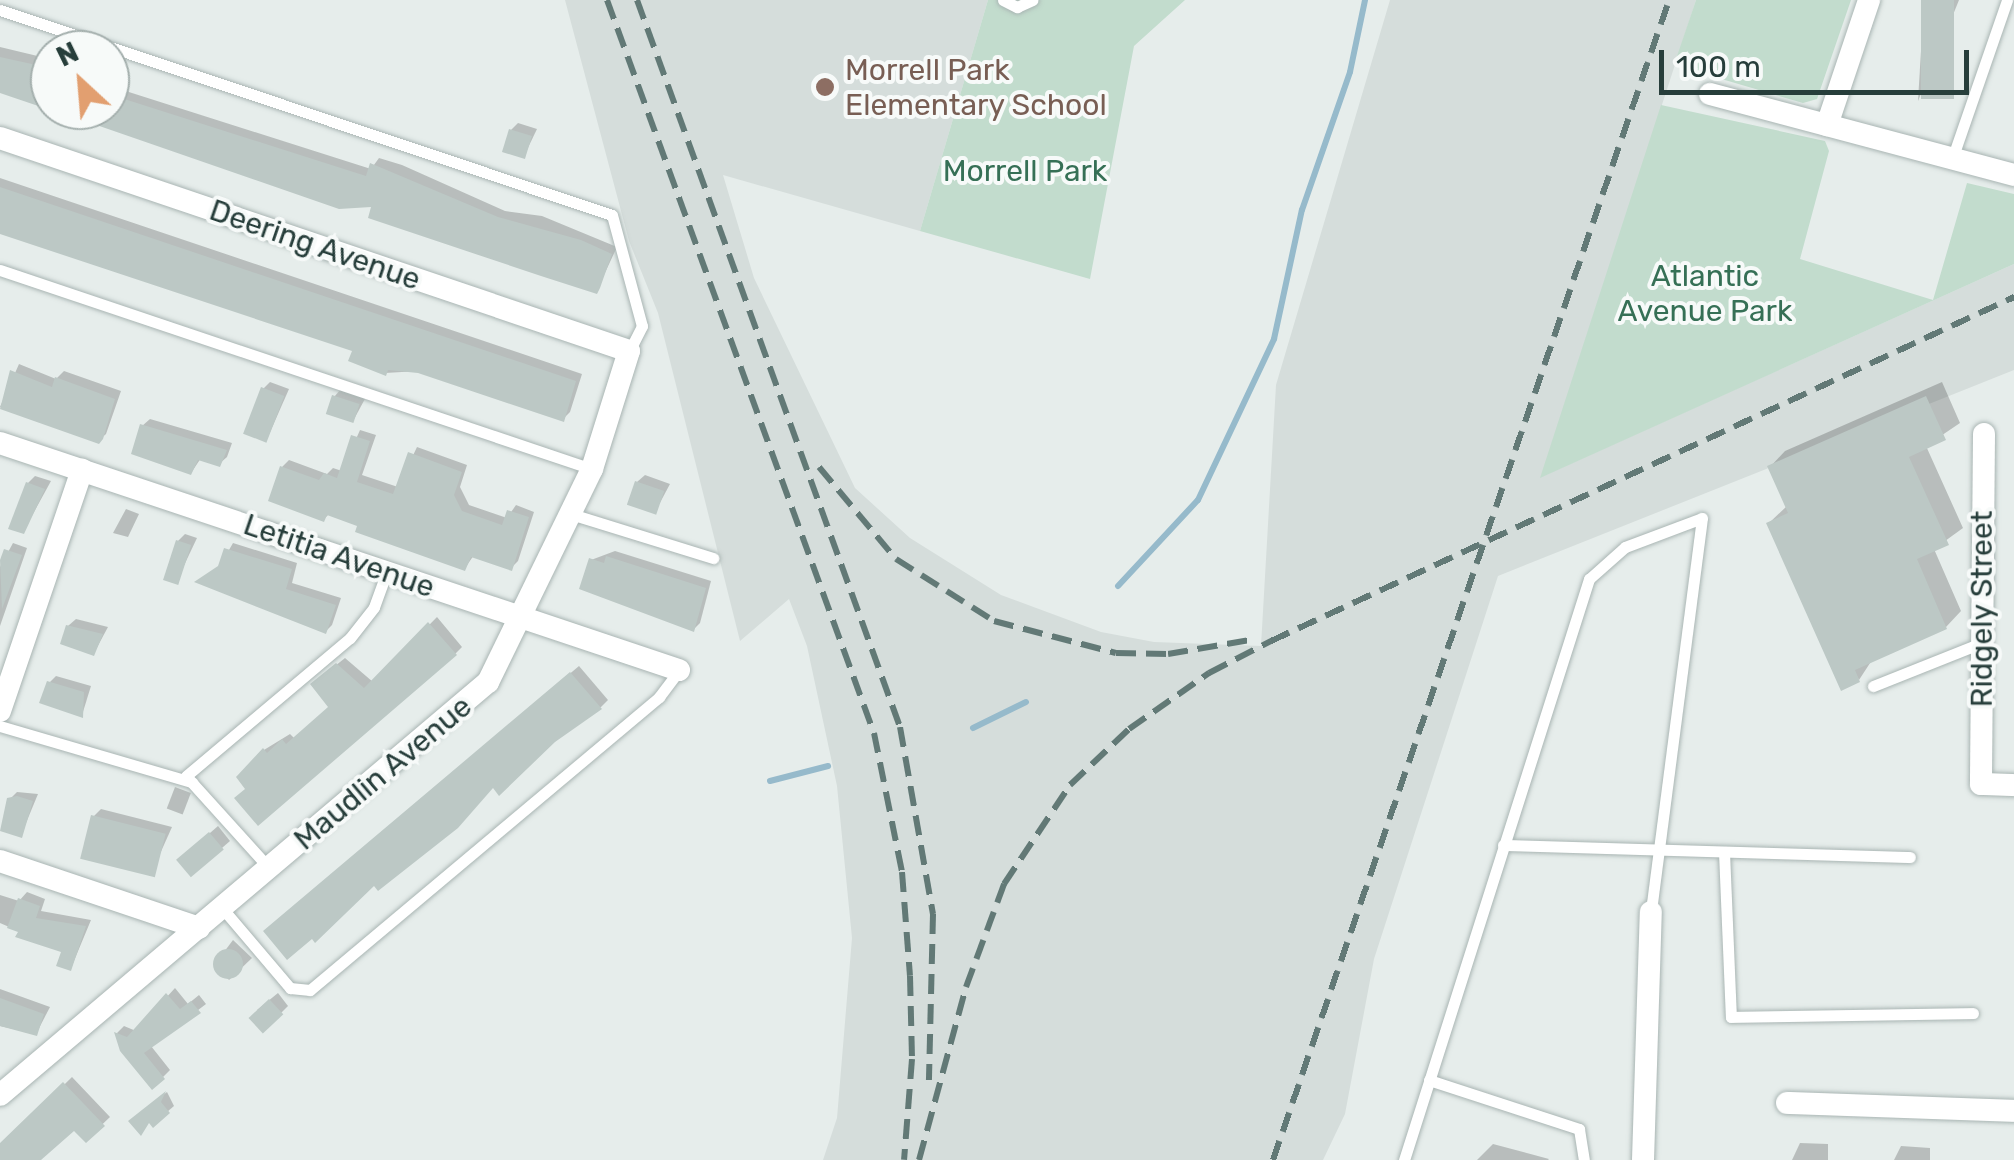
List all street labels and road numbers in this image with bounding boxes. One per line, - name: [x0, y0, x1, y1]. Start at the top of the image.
- street label: Deering Avenue: [204, 192, 426, 298]
- street label: Letitia Avenue: [238, 506, 440, 606]
- street label: Ridgely Street: [1964, 510, 2000, 708]
- street label: Maudlin Avenue: [287, 688, 479, 858]

